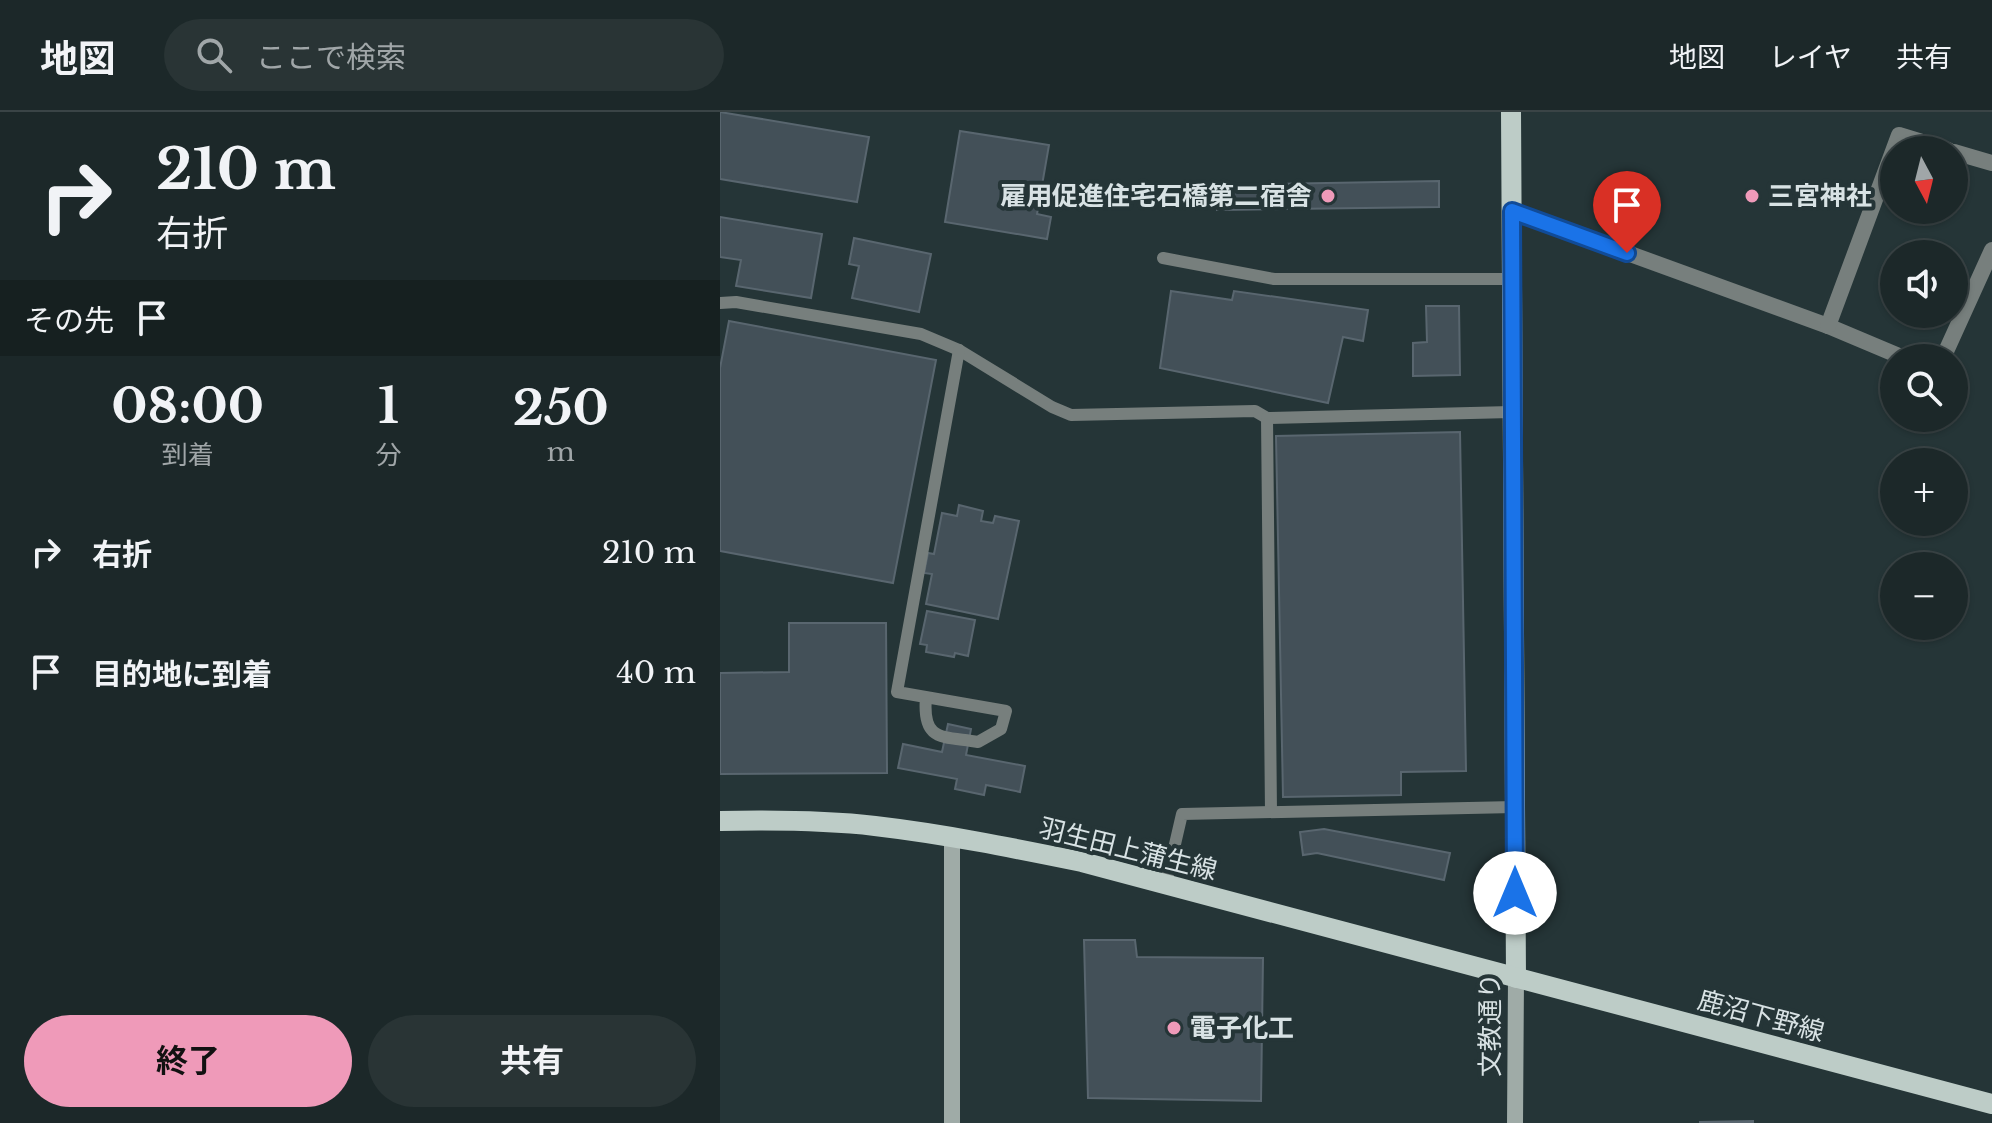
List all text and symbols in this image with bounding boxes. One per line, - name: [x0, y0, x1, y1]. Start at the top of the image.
- search box: [164, 19, 724, 91]
- icon: search: [192, 33, 236, 77]
- text: 地図: [40, 35, 116, 82]
- text: ここで検索: [256, 39, 406, 76]
- text: 地図: [1669, 40, 1725, 75]
- text: レイヤ: [1769, 40, 1852, 75]
- text: 共有: [1896, 40, 1952, 75]
- text: 210 m: [156, 135, 336, 204]
- north arrow: [1880, 136, 1968, 224]
- map controls: [1880, 136, 1968, 640]
- icon: right: [24, 144, 128, 248]
- pin: [1593, 171, 1661, 253]
- place label: 雇用促進住宅石橋第二宿舎: [1000, 180, 1312, 212]
- place label: 三宮神社: [1768, 180, 1872, 212]
- icon: arrive: [1605, 183, 1649, 227]
- marker: 雇用促進住宅石橋第二宿舎: [1319, 187, 1337, 205]
- marker: 三宮神社: [1743, 187, 1761, 205]
- text: 右折: [156, 211, 228, 256]
- button: sound: [1880, 240, 1968, 328]
- icon: arrive: [130, 296, 174, 340]
- text: その先: [24, 302, 114, 339]
- button: search: [1880, 344, 1968, 432]
- text: 08:00: [111, 376, 264, 436]
- text: 1: [378, 376, 399, 436]
- text: 250: [513, 378, 609, 438]
- text: m: [547, 436, 575, 468]
- text: 到着: [162, 439, 214, 471]
- text: 分: [375, 439, 401, 471]
- button: +: [1880, 448, 1968, 536]
- icon: right: [24, 530, 68, 574]
- text: 210 m: [602, 534, 696, 571]
- text: 右折: [92, 536, 152, 573]
- button: −: [1880, 552, 1968, 640]
- icon: arrive: [24, 650, 68, 694]
- text: 40 m: [616, 654, 696, 691]
- text: 目的地に到着: [92, 656, 272, 693]
- street label: 羽生田上蒲生線: [1036, 811, 1220, 887]
- position arrow: [1473, 851, 1557, 935]
- street label: 文教通り: [1474, 973, 1506, 1077]
- street label: 鹿沼下野線: [1694, 984, 1828, 1048]
- place label: 電子化工: [1190, 1012, 1294, 1044]
- button: 終了: [24, 1015, 352, 1107]
- button: 共有: [368, 1015, 696, 1107]
- marker: 電子化工: [1165, 1019, 1183, 1037]

